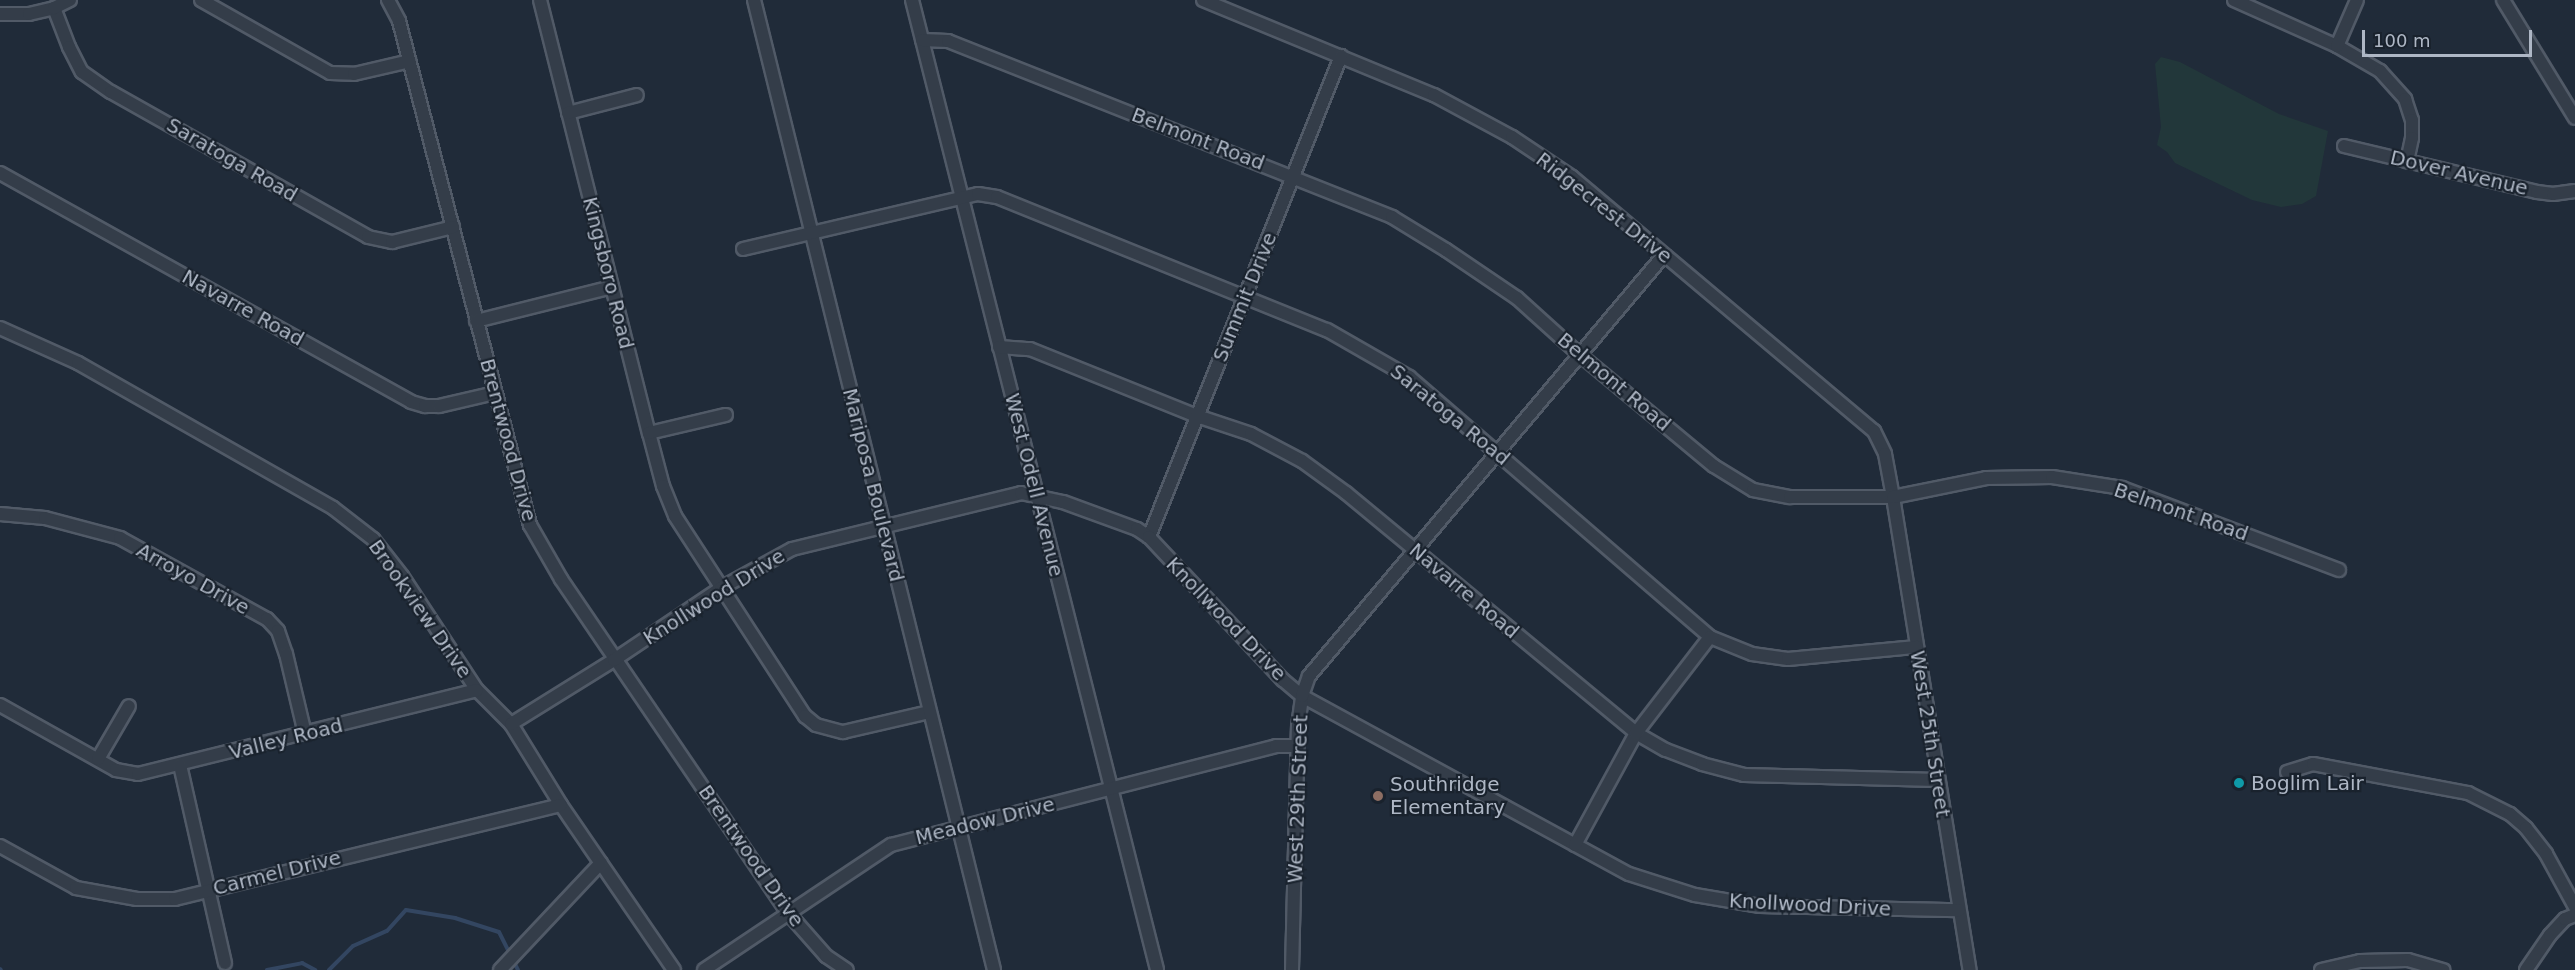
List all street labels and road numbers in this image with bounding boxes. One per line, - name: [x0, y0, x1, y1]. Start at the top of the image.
- street label: Belmont Road: [1128, 103, 1268, 175]
- street label: Saratoga Road: [162, 113, 302, 207]
- street label: Dover Avenue: [2388, 145, 2530, 201]
- street label: Ridgecrest Drive: [1531, 147, 1677, 269]
- street label: Kingsboro Road: [577, 194, 639, 352]
- street label: Summit Drive: [1208, 229, 1282, 365]
- street label: Navarre Road: [178, 265, 308, 351]
- street label: Belmont Road: [1553, 328, 1675, 436]
- street label: Brentwood Drive: [475, 356, 541, 524]
- street label: Saratoga Road: [1385, 359, 1515, 471]
- street label: Mariposa Boulevard: [837, 386, 909, 584]
- street label: West Odell Avenue: [1000, 391, 1068, 579]
- street label: Belmont Road: [2111, 478, 2251, 546]
- street label: Brookview Drive: [363, 535, 477, 683]
- street label: Arroyo Drive: [132, 538, 254, 620]
- street label: Navarre Road: [1404, 538, 1524, 644]
- street label: Knollwood Drive: [639, 544, 789, 650]
- street label: Knollwood Drive: [1161, 552, 1291, 686]
- street label: West 25th Street: [1905, 649, 1955, 819]
- street label: Valley Road: [227, 713, 345, 765]
- street label: West 29th Street: [1283, 714, 1313, 884]
- street label: Brentwood Drive: [693, 781, 809, 931]
- street label: Meadow Drive: [913, 792, 1057, 850]
- street label: Carmel Drive: [210, 845, 344, 901]
- street label: Knollwood Drive: [1728, 889, 1892, 921]

